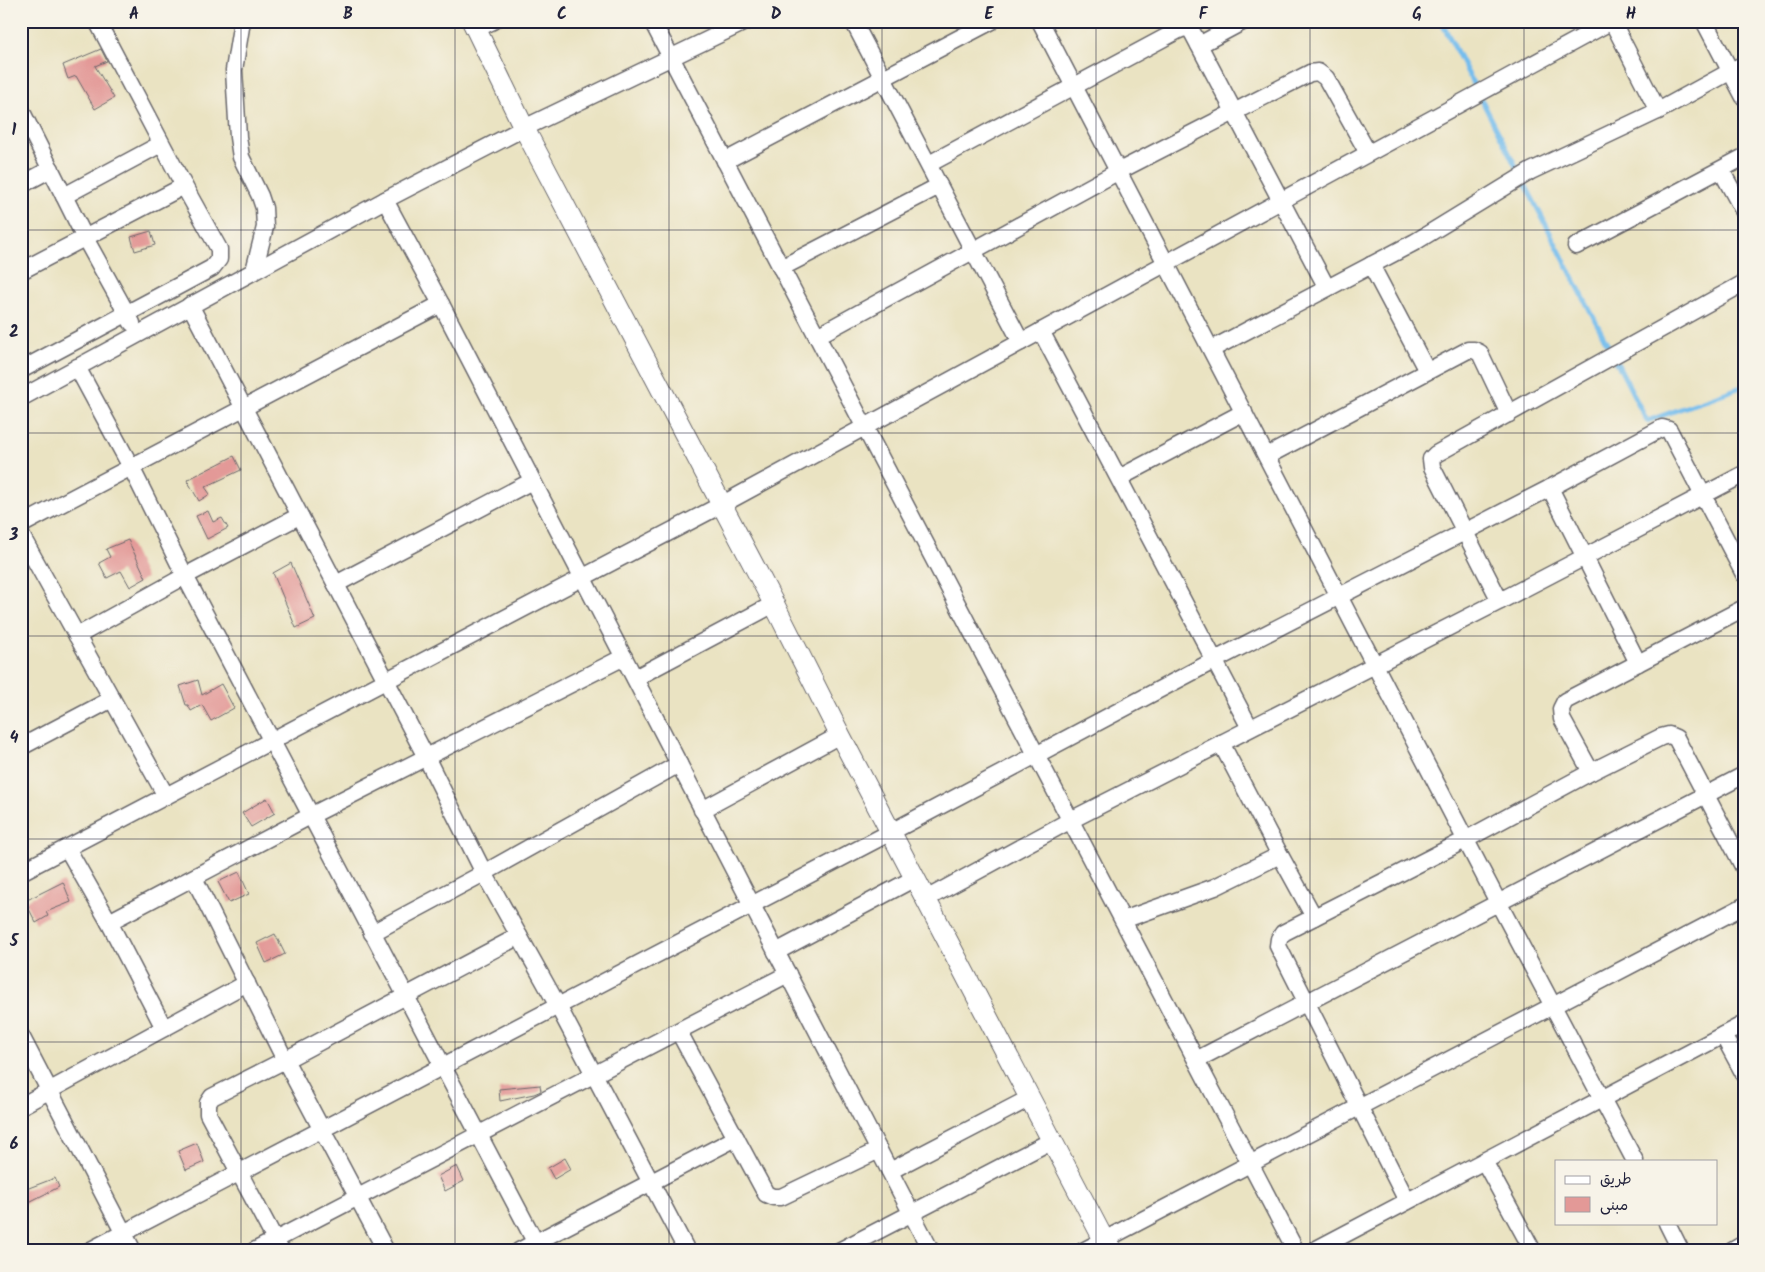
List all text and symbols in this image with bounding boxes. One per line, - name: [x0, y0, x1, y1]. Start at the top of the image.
- text: A: [129, 2, 139, 27]
- text: B: [343, 2, 353, 27]
- text: C: [557, 2, 567, 27]
- text: D: [771, 2, 782, 27]
- text: E: [985, 2, 995, 27]
- text: F: [1199, 2, 1209, 27]
- text: G: [1412, 2, 1422, 27]
- text: H: [1626, 2, 1636, 27]
- text: 1: [12, 118, 17, 143]
- text: 2: [9, 320, 19, 345]
- text: 3: [9, 523, 19, 548]
- text: 4: [10, 726, 19, 751]
- text: 5: [9, 929, 20, 954]
- text: 6: [10, 1132, 19, 1157]
- legend: [1555, 1160, 1718, 1224]
- text: طريق: [1600, 1168, 1632, 1192]
- text: مبنى: [1600, 1194, 1628, 1218]

